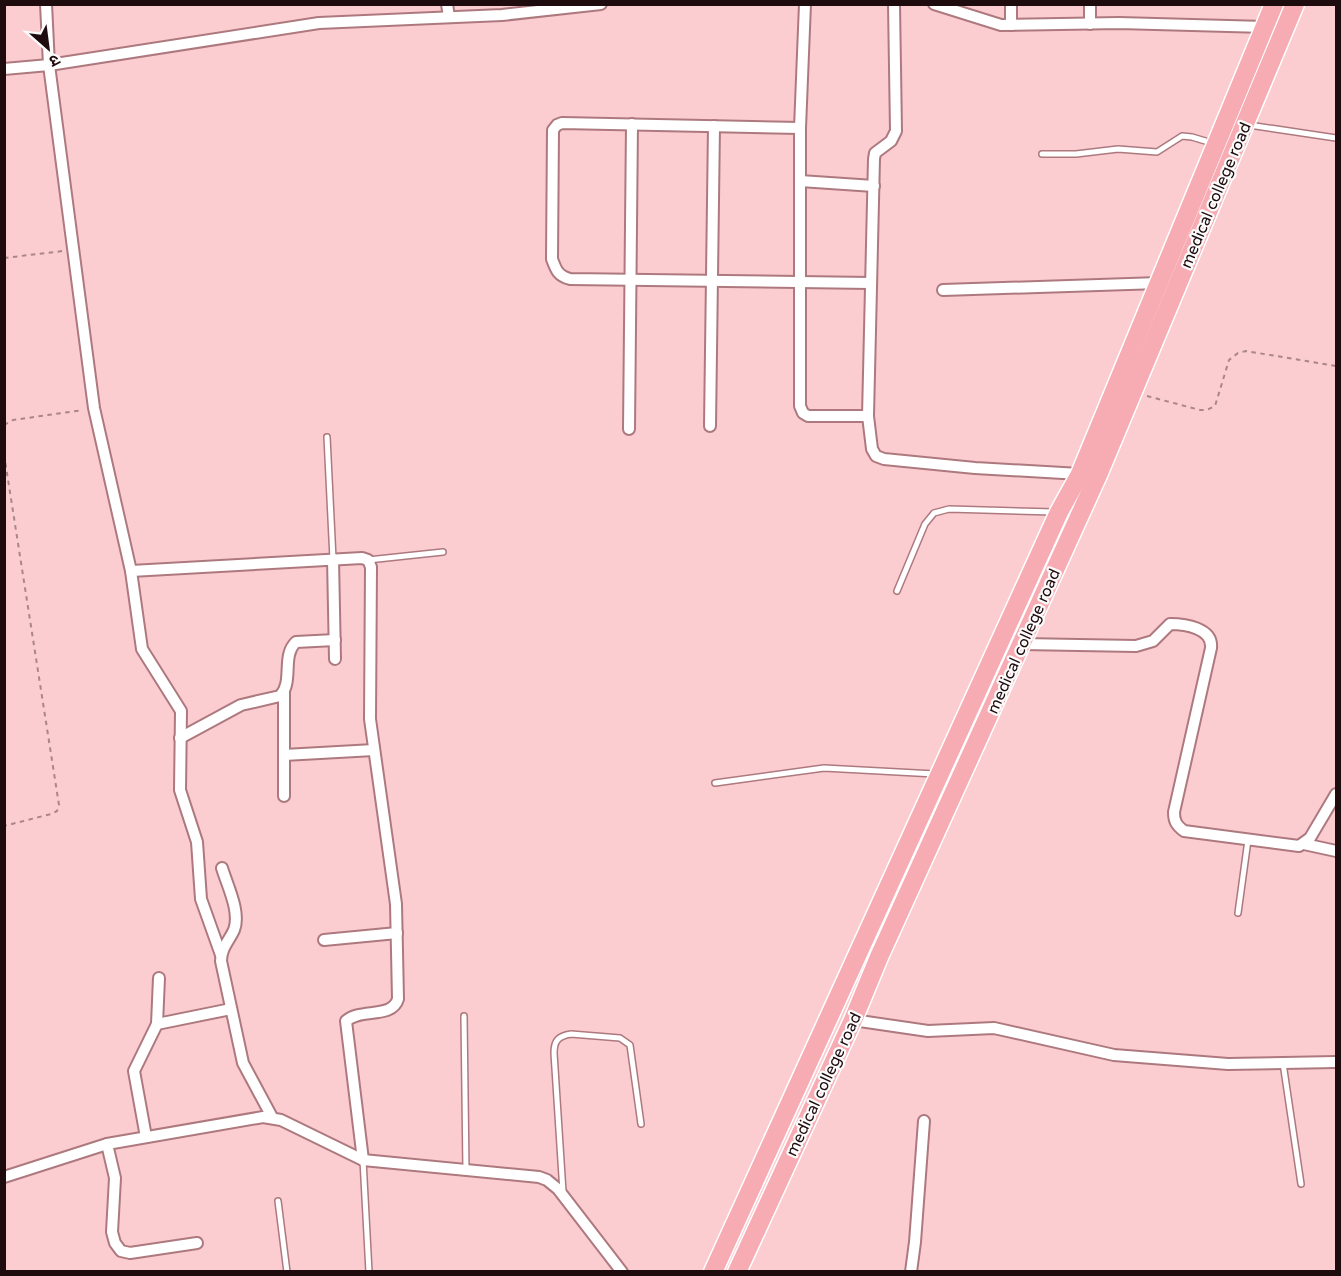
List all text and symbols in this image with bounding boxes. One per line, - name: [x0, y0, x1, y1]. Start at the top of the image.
- north arrow: [18, 18, 78, 78]
- text: उ: [45, 49, 63, 72]
- street label: medical college road: [1176, 119, 1256, 271]
- street label: medical college road: [983, 566, 1065, 717]
- street label: medical college road: [782, 1009, 866, 1160]

